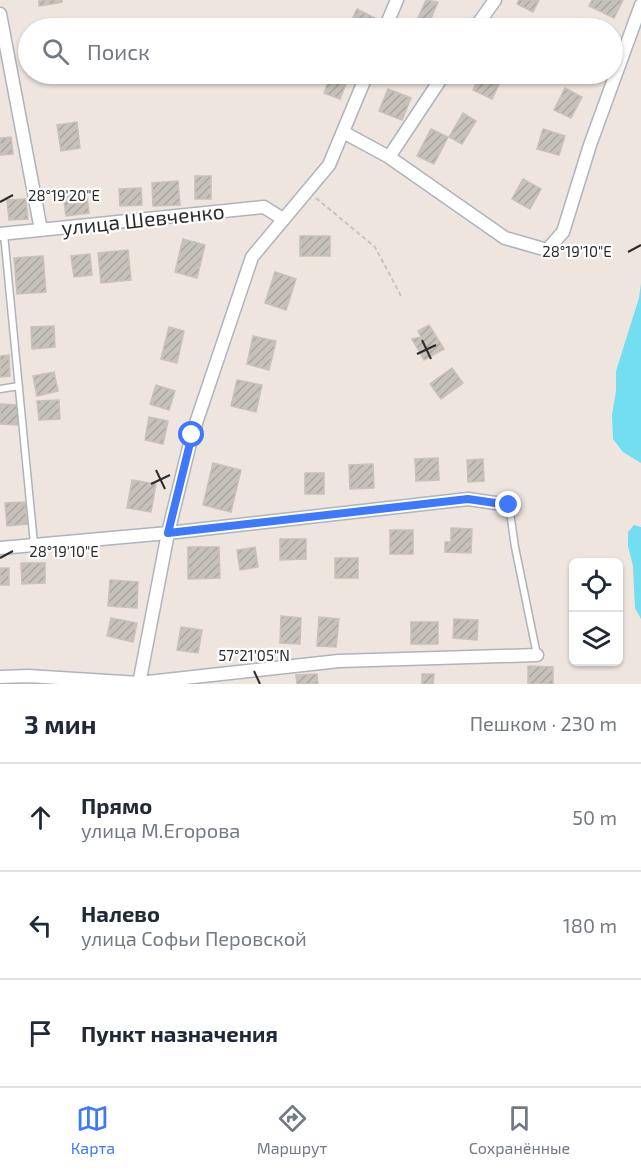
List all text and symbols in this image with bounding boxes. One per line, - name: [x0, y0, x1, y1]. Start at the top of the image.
- search box: [18, 18, 623, 84]
- icon: search: [39, 35, 72, 68]
- text: Поиск: [87, 38, 150, 64]
- text: 28°19'20"E: [28, 186, 100, 204]
- street label: улица Шевченко: [60, 198, 226, 240]
- text: 28°19'10"E: [542, 242, 612, 260]
- route start: [178, 421, 204, 447]
- route end: [495, 491, 521, 517]
- text: 28°19'10"E: [29, 542, 99, 560]
- map controls: [569, 558, 623, 666]
- button: locate: [569, 558, 623, 612]
- button: layers: [569, 612, 623, 666]
- text: 57°21'05"N: [218, 646, 290, 664]
- text: 3 мин: [24, 708, 96, 739]
- text: Пешком · 230 m: [470, 711, 617, 735]
- text: Прямо: [81, 792, 152, 818]
- icon: ahead: [24, 801, 57, 834]
- text: 50 m: [572, 805, 617, 829]
- text: улица М.Егорова: [81, 818, 240, 842]
- text: Налево: [81, 900, 160, 926]
- icon: left: [24, 909, 57, 942]
- text: 180 m: [563, 913, 617, 937]
- text: улица Софьи Перовской: [81, 926, 307, 950]
- icon: arrive: [24, 1017, 57, 1050]
- text: Пункт назначения: [81, 1020, 278, 1046]
- tab: Карта: [71, 1102, 115, 1157]
- tab: Маршрут: [257, 1102, 327, 1157]
- tab: Сохранённые: [469, 1102, 570, 1157]

